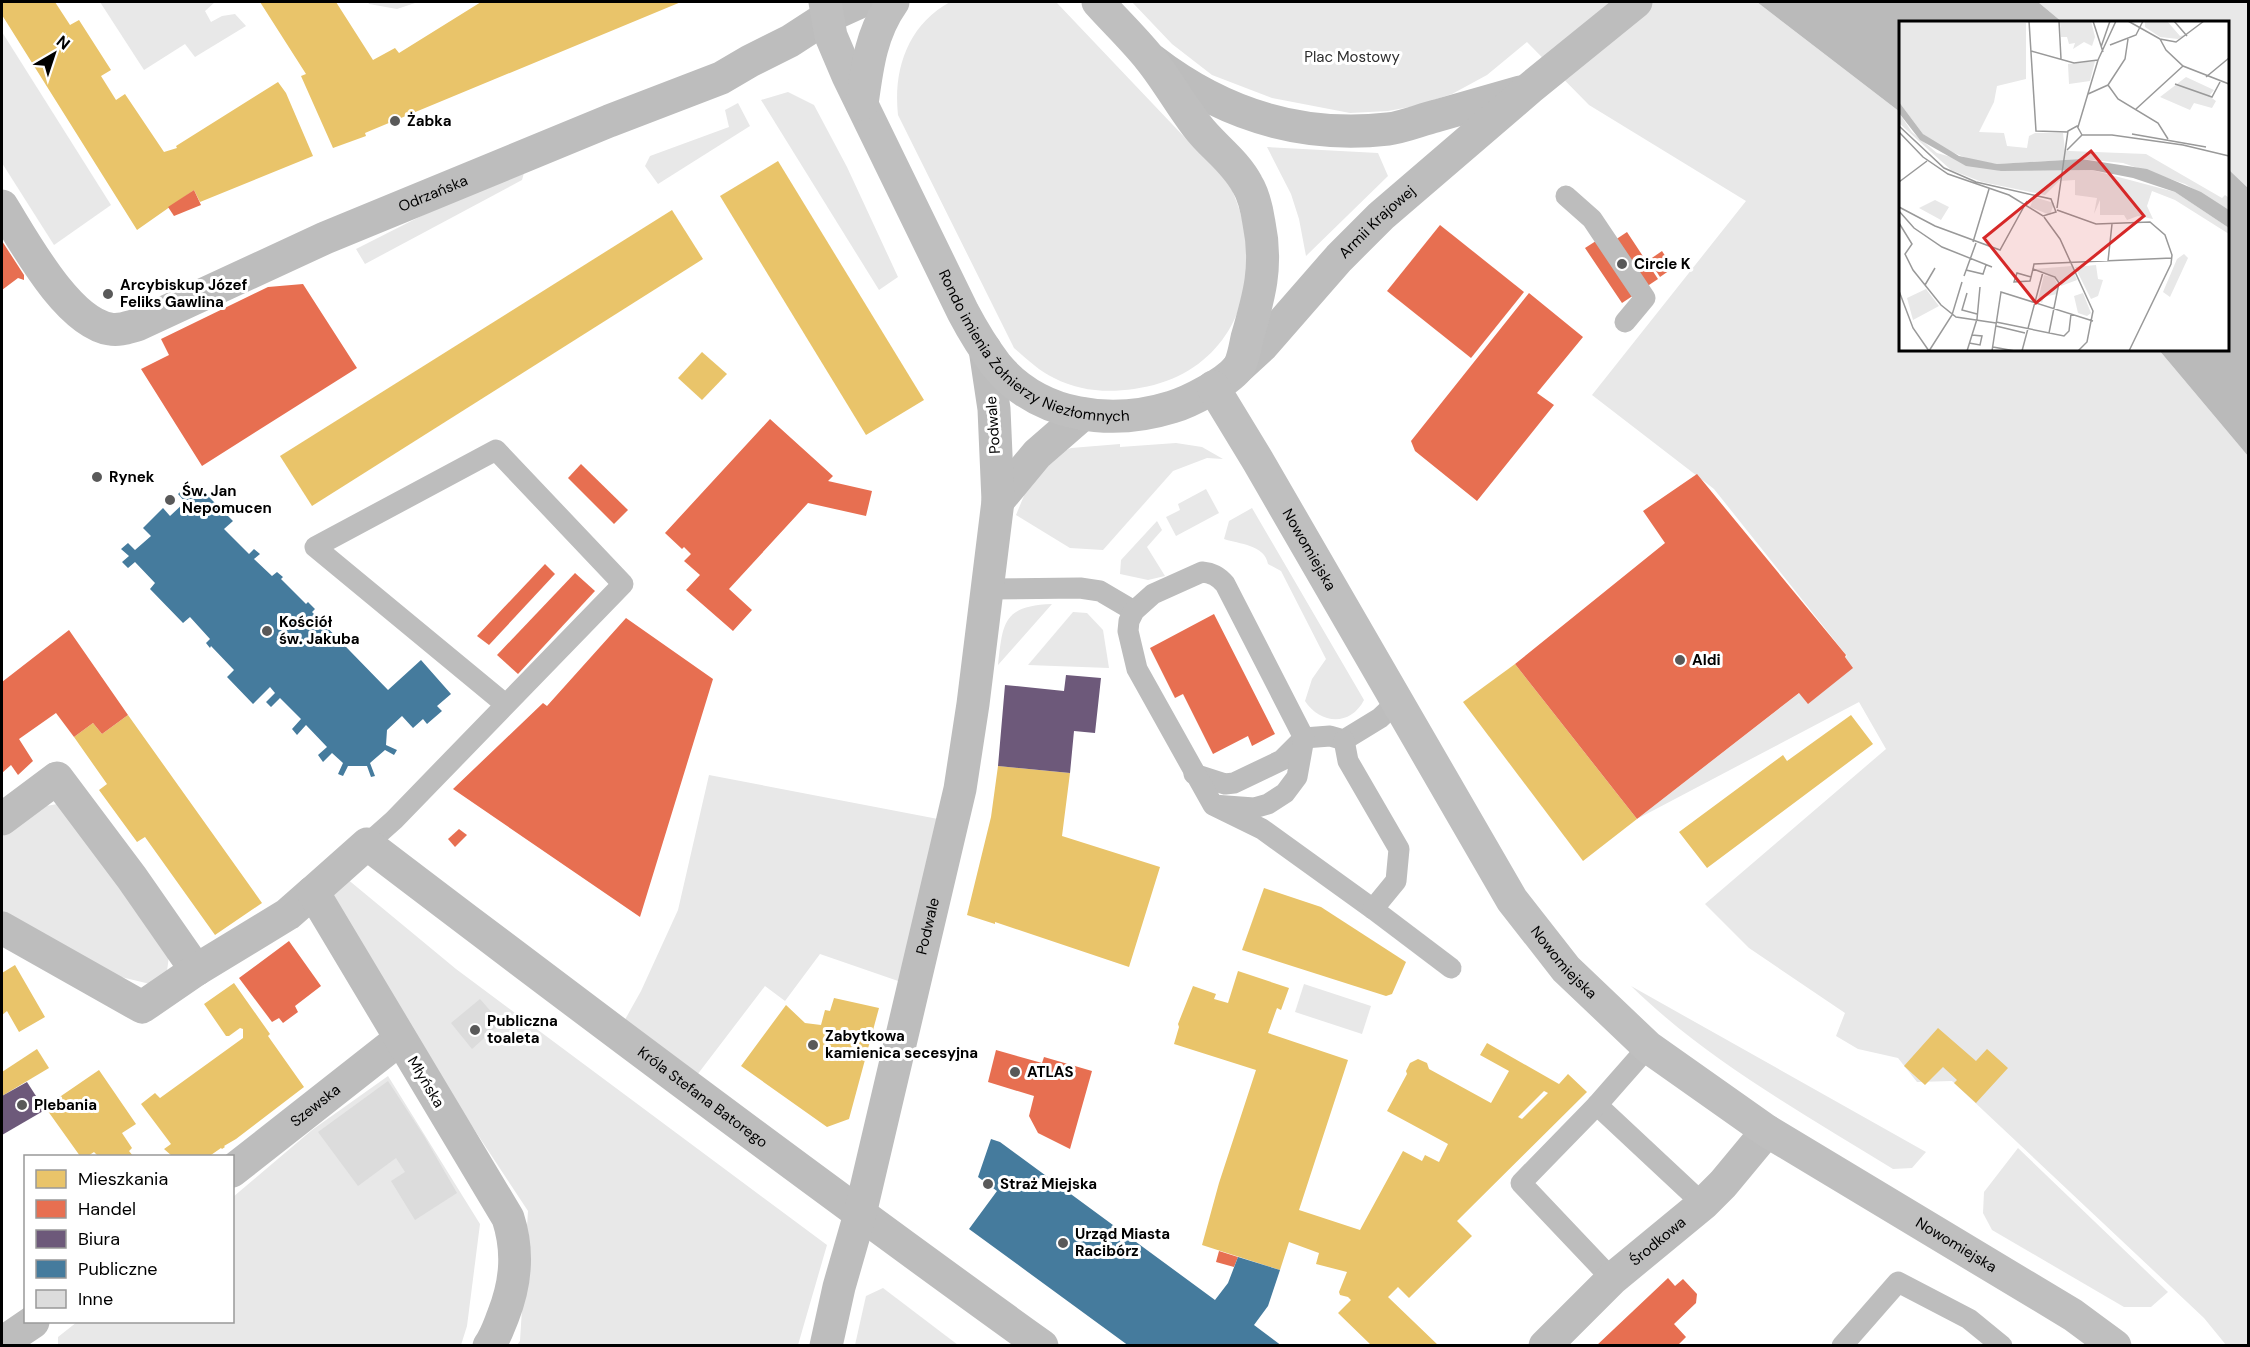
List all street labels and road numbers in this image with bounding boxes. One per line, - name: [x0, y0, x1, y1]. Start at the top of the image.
- street label: Odrzańska: [395, 170, 471, 217]
- street label: Armii Krajowej: [1334, 181, 1420, 263]
- street label: Rondo imienia Żołnierzy Niezłomnych: [934, 266, 1130, 426]
- street label: Podwale: [981, 395, 1005, 455]
- street label: Nowomiejska: [1278, 505, 1341, 594]
- street label: Podwale: [911, 896, 944, 957]
- street label: Nowomiejska: [1526, 922, 1601, 1003]
- street label: Króla Stefana Batorego: [634, 1042, 772, 1152]
- street label: Młyńska: [403, 1053, 449, 1111]
- street label: Szewska: [286, 1080, 345, 1131]
- street label: Środkowa: [1625, 1212, 1690, 1270]
- street label: Nowomiejska: [1912, 1213, 2001, 1277]

